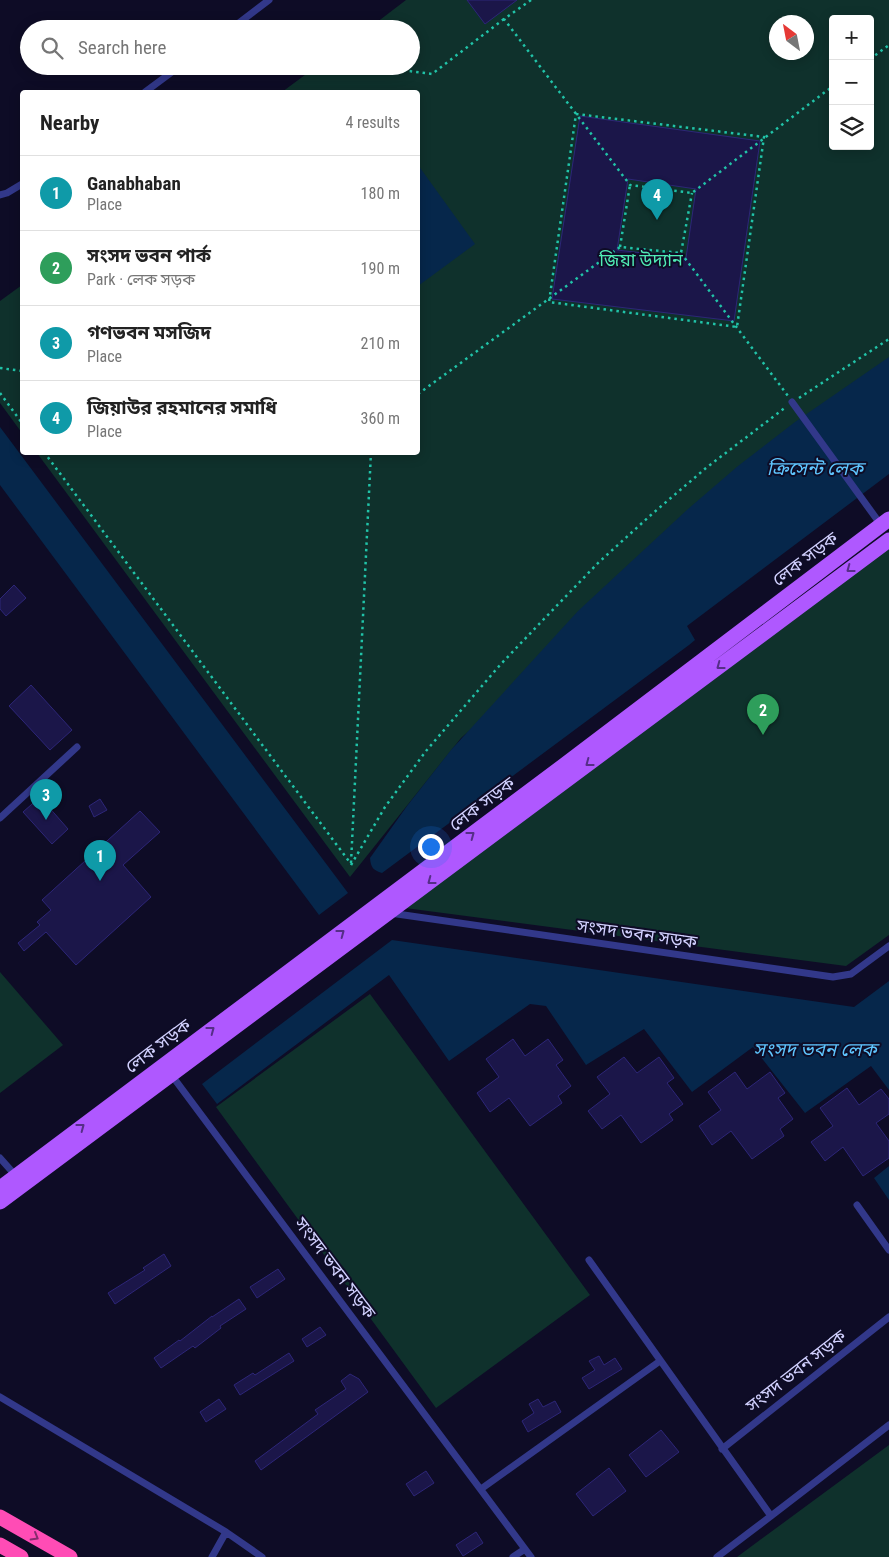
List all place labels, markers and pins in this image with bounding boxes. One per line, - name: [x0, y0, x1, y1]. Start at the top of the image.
- pin: 4: [641, 179, 673, 220]
- pin: 2: [747, 694, 779, 735]
- pin: 3: [30, 779, 62, 820]
- pin: 1: [84, 840, 116, 881]

